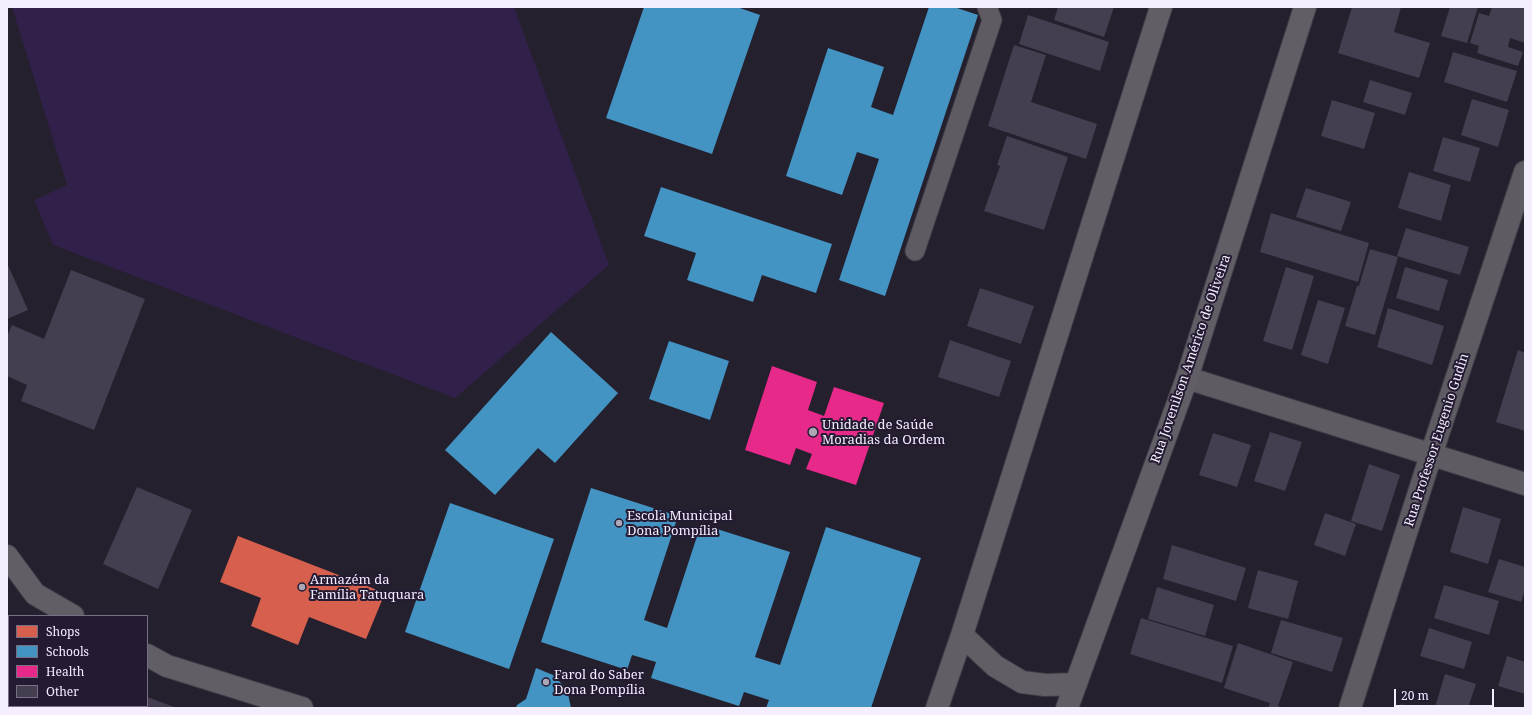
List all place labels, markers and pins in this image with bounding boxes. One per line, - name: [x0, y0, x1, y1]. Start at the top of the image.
- place label: Unidade de Saúde Moradias da Ordem: [822, 417, 945, 448]
- marker: Unidade de Saúde Moradias da Ordem: [807, 426, 819, 438]
- place label: Escola Municipal Dona Pompília: [627, 508, 732, 539]
- marker: Escola Municipal Dona Pompília: [614, 518, 624, 528]
- place label: Armazém da Família Tatuquara: [310, 572, 424, 603]
- marker: Armazém da Família Tatuquara: [297, 582, 307, 592]
- place label: Farol do Saber Dona Pompília: [554, 667, 645, 698]
- marker: Farol do Saber Dona Pompília: [541, 677, 551, 687]

